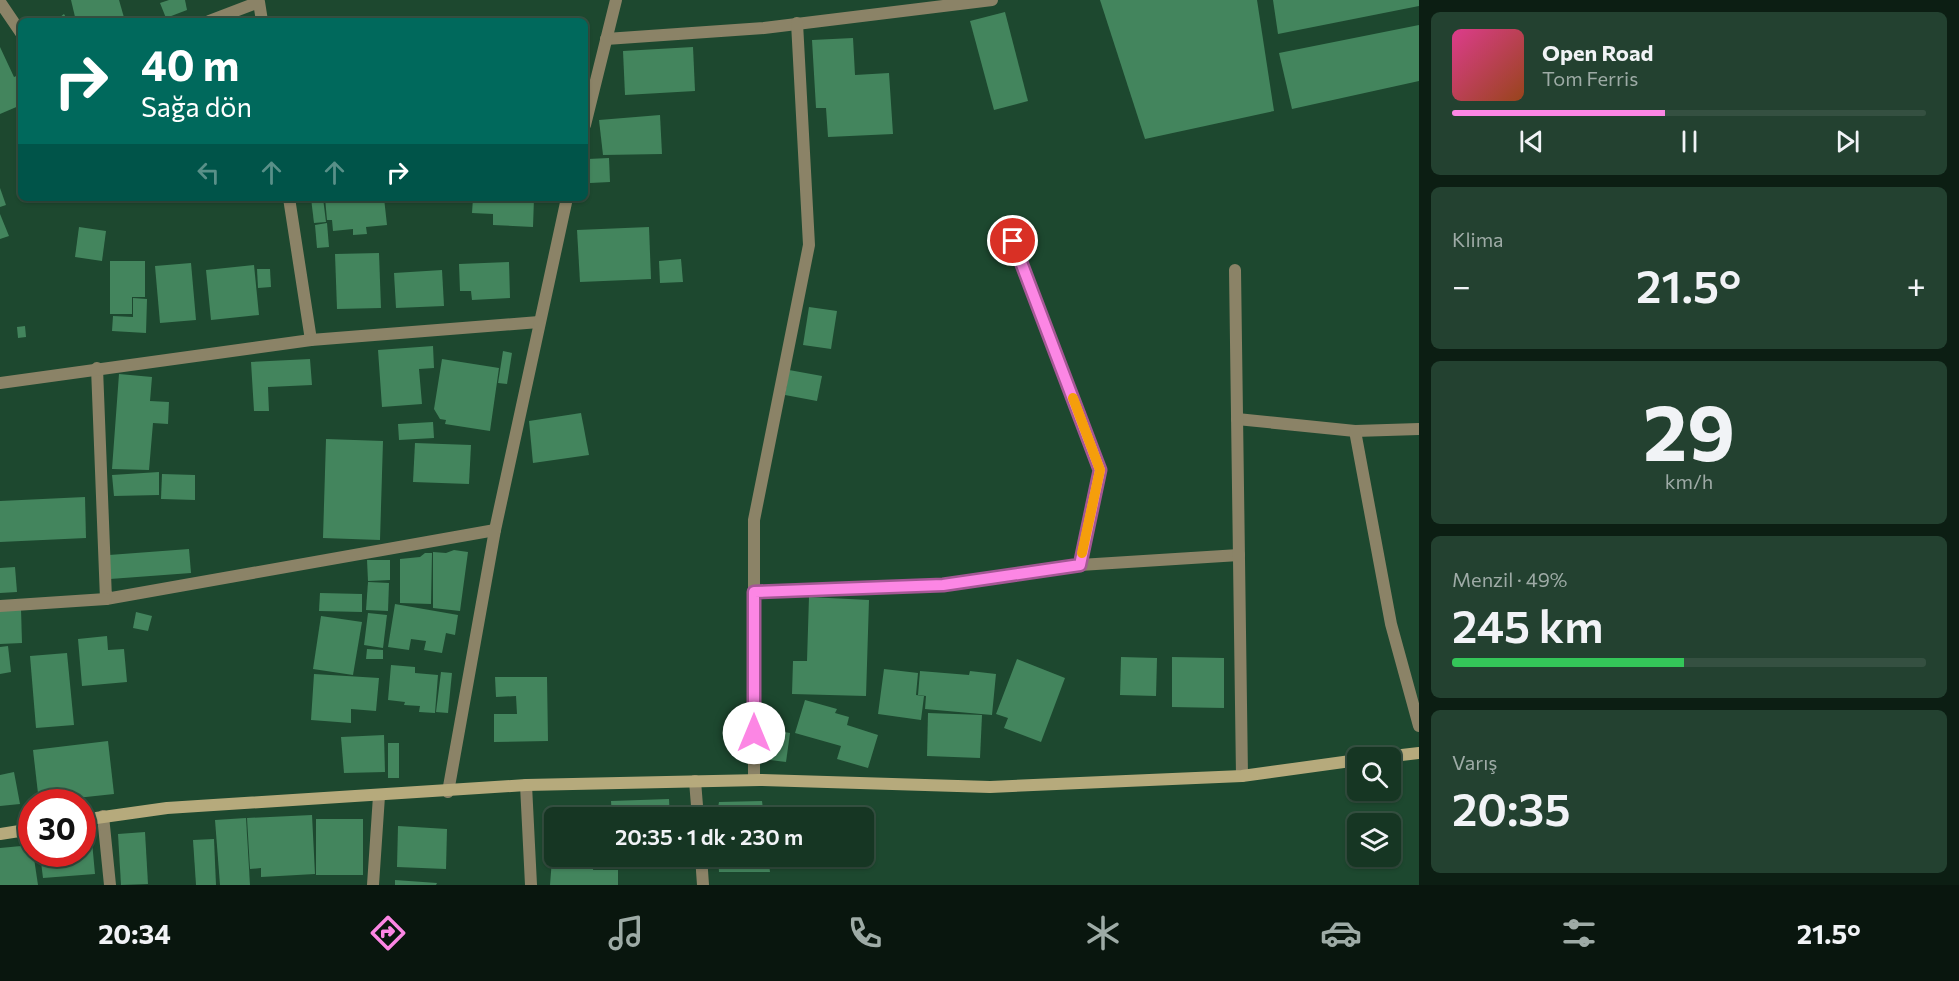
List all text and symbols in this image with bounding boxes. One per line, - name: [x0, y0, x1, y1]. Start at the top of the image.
- text: 40 m: [141, 38, 239, 90]
- text: Open Road: [1542, 39, 1653, 66]
- icon: right: [42, 42, 120, 120]
- text: Tom Ferris: [1542, 66, 1638, 90]
- text: Sağa dön: [141, 90, 252, 123]
- icon: previous: [1515, 125, 1548, 158]
- icon: pause: [1673, 125, 1706, 158]
- icon: next: [1831, 125, 1864, 158]
- icon: left: [192, 156, 225, 189]
- icon: ahead: [255, 156, 288, 189]
- icon: ahead: [318, 156, 351, 189]
- icon: right: [381, 156, 414, 189]
- pin: [987, 215, 1038, 266]
- icon: arrive: [996, 224, 1029, 257]
- text: Klima: [1452, 227, 1504, 251]
- text: 21.5°: [1636, 257, 1741, 312]
- text: −: [1452, 264, 1471, 305]
- text: +: [1907, 264, 1926, 305]
- text: 29: [1643, 382, 1735, 477]
- text: km/h: [1665, 469, 1713, 493]
- text: Menzil · 49%: [1452, 567, 1567, 591]
- text: 245 km: [1452, 597, 1603, 652]
- position arrow: [722, 701, 786, 765]
- map controls: [1347, 747, 1401, 867]
- button: search: [1347, 747, 1401, 801]
- text: Varış: [1452, 750, 1497, 774]
- text: 20:35: [1452, 780, 1570, 835]
- speed limit sign: 30: [18, 789, 96, 867]
- button: layers: [1347, 813, 1401, 867]
- text: 20:35 · 1 dk · 230 m: [615, 823, 803, 850]
- icon: directions: [367, 912, 409, 954]
- icon: music: [605, 912, 647, 954]
- icon: phone: [844, 912, 886, 954]
- icon: climate: [1082, 912, 1124, 954]
- icon: car: [1320, 912, 1362, 954]
- icon: filters: [1558, 912, 1600, 954]
- text: 20:34: [98, 917, 171, 950]
- text: 21.5°: [1797, 917, 1861, 950]

